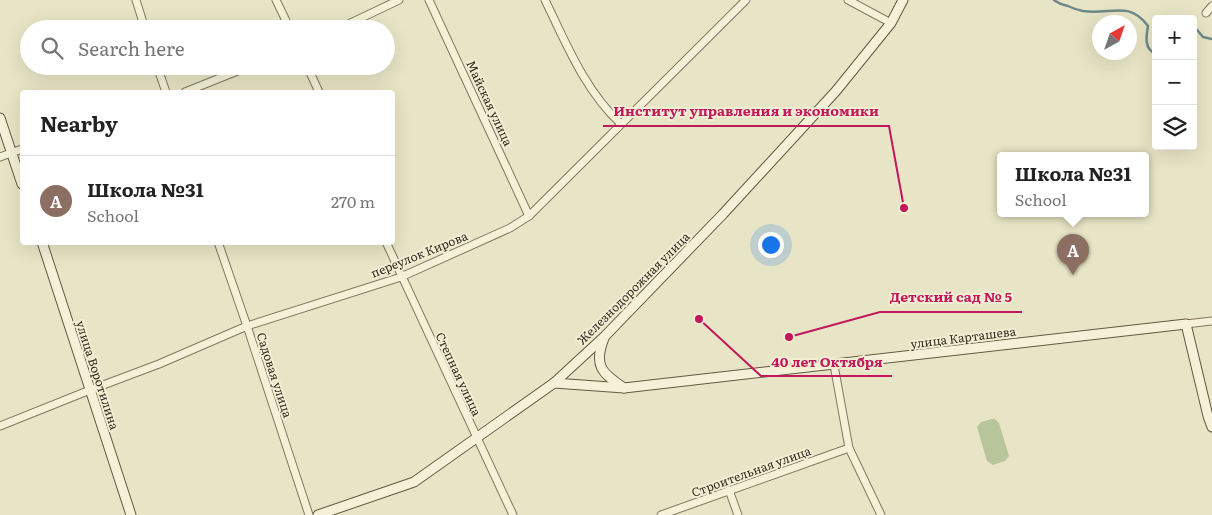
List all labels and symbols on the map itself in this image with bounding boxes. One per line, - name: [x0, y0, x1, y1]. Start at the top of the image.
- north arrow: [1092, 15, 1137, 60]
- street label: Майская улица: [462, 57, 518, 149]
- callout: Институт управления и экономики: [603, 97, 889, 126]
- text: Институт управления и экономики: [613, 100, 879, 120]
- street label: переулок Кирова: [368, 226, 471, 282]
- street label: Железнодорожная улица: [573, 227, 694, 348]
- your location: [758, 232, 784, 258]
- pin: A: [1057, 234, 1089, 275]
- callout: Детский сад № 5: [880, 283, 1022, 312]
- text: Детский сад № 5: [890, 286, 1013, 306]
- street label: улица Воротилина: [72, 318, 124, 432]
- street label: улица Карташева: [909, 322, 1017, 352]
- street label: Степная улица: [432, 329, 486, 419]
- street label: Садовая улица: [253, 330, 297, 420]
- callout: 40 лет Октября: [761, 347, 892, 376]
- text: 40 лет Октября: [771, 351, 883, 371]
- street label: Строительная улица: [689, 441, 814, 501]

